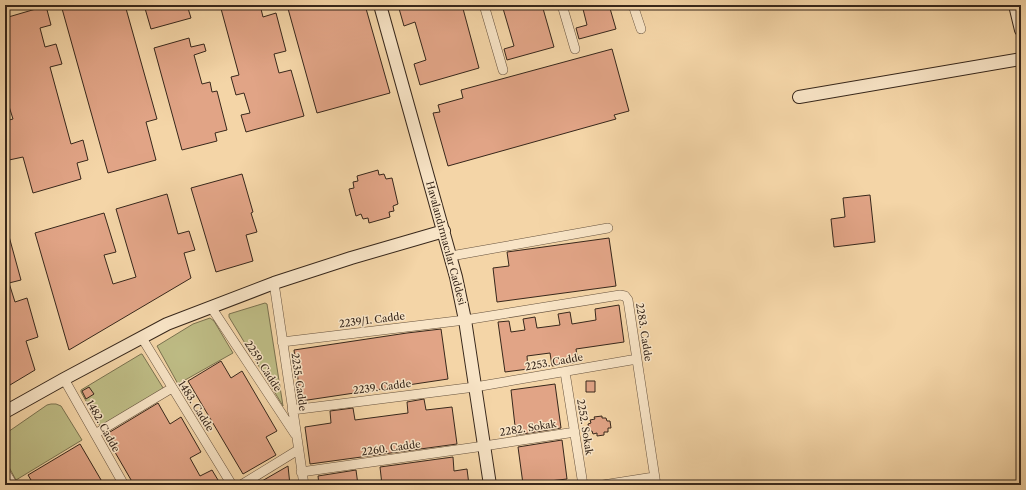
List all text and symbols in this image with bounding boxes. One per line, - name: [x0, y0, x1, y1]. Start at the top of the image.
- street label: Havalandırmacılar Caddesi: [423, 180, 469, 306]
- street label: 2283. Cadde: [633, 302, 655, 363]
- street label: 2239/1. Cadde: [338, 309, 406, 331]
- street label: 2259. Cadde: [242, 338, 285, 394]
- street label: 2253. Cadde: [524, 350, 584, 373]
- street label: 2235. Cadde: [288, 352, 310, 412]
- street label: 2239. Cadde: [352, 377, 412, 397]
- street label: 1483. Cadde: [175, 378, 217, 434]
- street label: 1482. Cadde: [83, 398, 123, 455]
- street label: 2252. Sokak: [574, 398, 596, 457]
- street label: 2282. Sokak: [499, 417, 558, 439]
- street label: 2260. Cadde: [361, 437, 422, 459]

